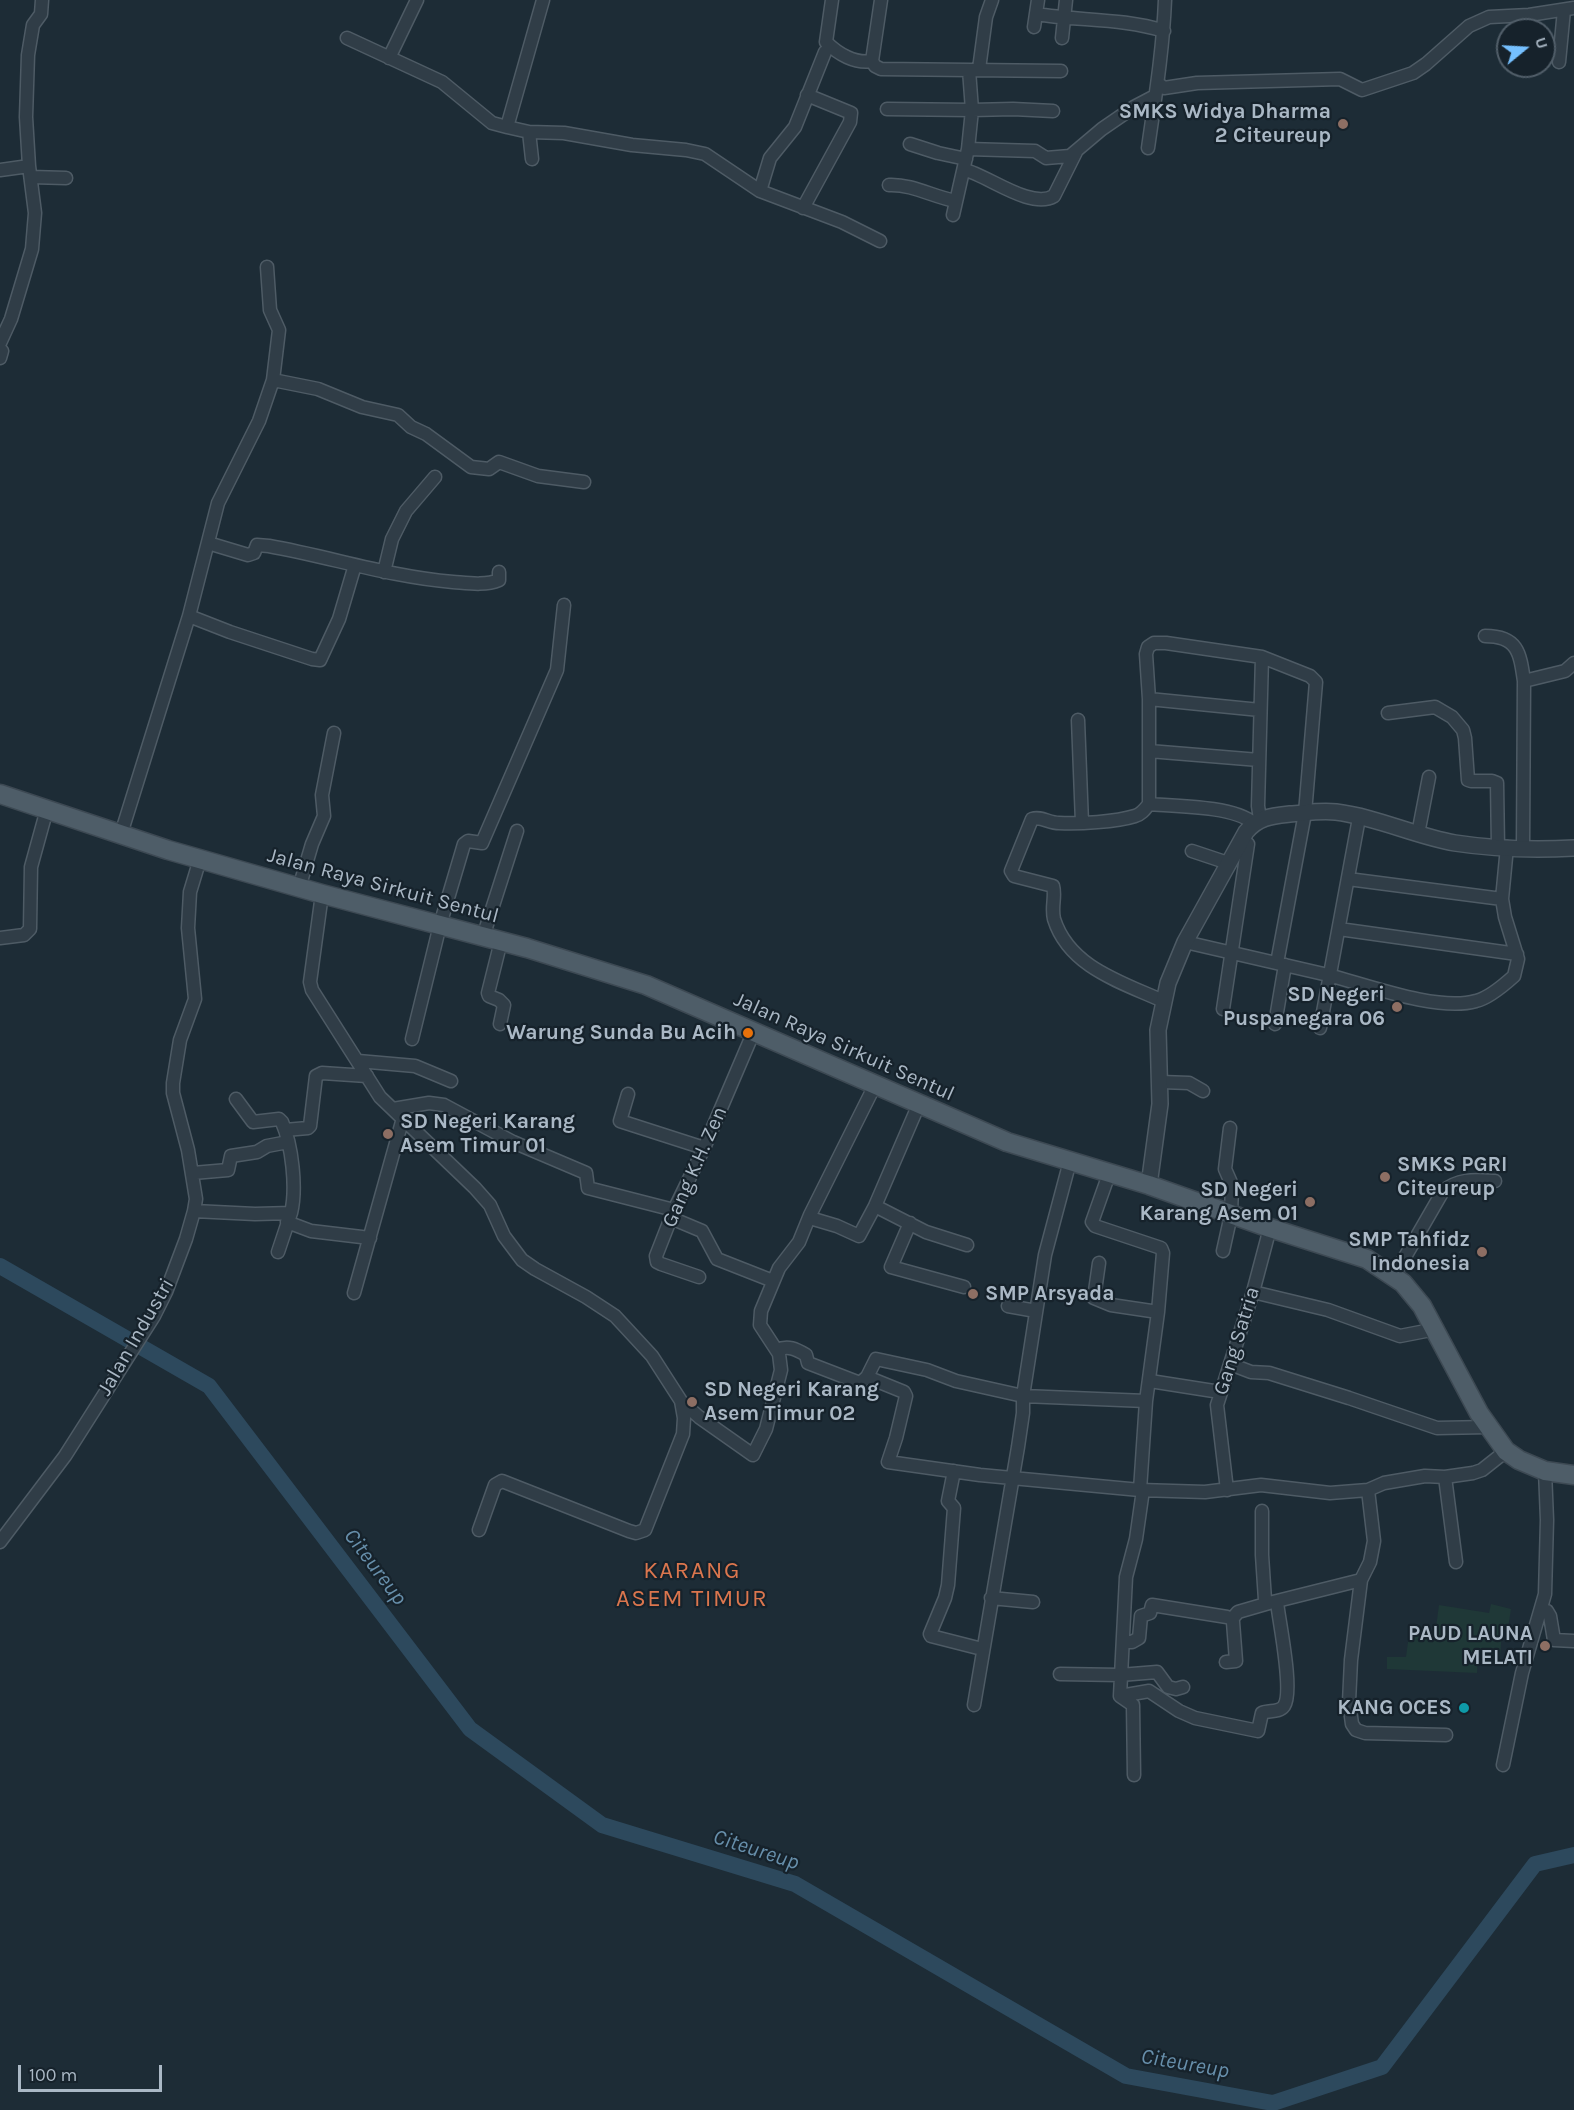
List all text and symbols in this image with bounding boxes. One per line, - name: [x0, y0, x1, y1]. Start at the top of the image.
- north arrow: [1496, 18, 1556, 78]
- text: U: [1531, 35, 1552, 51]
- place label: SMKS Widya Dharma 2 Citeureup: [1119, 99, 1331, 149]
- marker: SMKS Widya Dharma 2 Citeureup: [1336, 117, 1350, 131]
- street label: Jalan Raya Sirkuit Sentul: [264, 843, 502, 929]
- place label: SD Negeri Puspanegara 06: [1223, 982, 1385, 1032]
- street label: Jalan Raya Sirkuit Sentul: [730, 987, 958, 1107]
- marker: SD Negeri Puspanegara 06: [1390, 1000, 1404, 1014]
- place label: Warung Sunda Bu Acih: [506, 1020, 736, 1046]
- marker: Warung Sunda Bu Acih: [741, 1026, 755, 1040]
- street label: Gang K.H. Zen: [657, 1103, 733, 1231]
- place label: SD Negeri Karang Asem Timur 01: [400, 1109, 575, 1159]
- marker: SD Negeri Karang Asem Timur 01: [381, 1127, 395, 1141]
- place label: SMKS PGRI Citeureup: [1397, 1152, 1508, 1202]
- marker: SMKS PGRI Citeureup: [1378, 1170, 1392, 1184]
- place label: SD Negeri Karang Asem 01: [1139, 1177, 1298, 1227]
- marker: SD Negeri Karang Asem 01: [1303, 1195, 1317, 1209]
- place label: SMP Tahfidz Indonesia: [1348, 1227, 1470, 1277]
- marker: SMP Tahfidz Indonesia: [1475, 1245, 1489, 1259]
- street label: Jalan Industri: [92, 1274, 180, 1400]
- place label: SMP Arsyada: [985, 1281, 1114, 1307]
- street label: Gang Satria: [1209, 1284, 1265, 1398]
- marker: SMP Arsyada: [966, 1287, 980, 1301]
- place label: SD Negeri Karang Asem Timur 02: [704, 1377, 879, 1427]
- marker: SD Negeri Karang Asem Timur 02: [685, 1395, 699, 1409]
- water label: Citeureup: [338, 1523, 412, 1611]
- district label: KARANG ASEM TIMUR: [616, 1557, 768, 1613]
- place label: PAUD LAUNA MELATI: [1408, 1621, 1533, 1671]
- marker: PAUD LAUNA MELATI: [1538, 1639, 1552, 1653]
- place label: KANG OCES: [1337, 1695, 1452, 1721]
- marker: KANG OCES: [1457, 1701, 1471, 1715]
- water label: Citeureup: [710, 1824, 802, 1876]
- water label: Citeureup: [1139, 2043, 1231, 2085]
- scale bar: [21, 2053, 165, 2091]
- text: 100 m: [29, 2064, 77, 2086]

